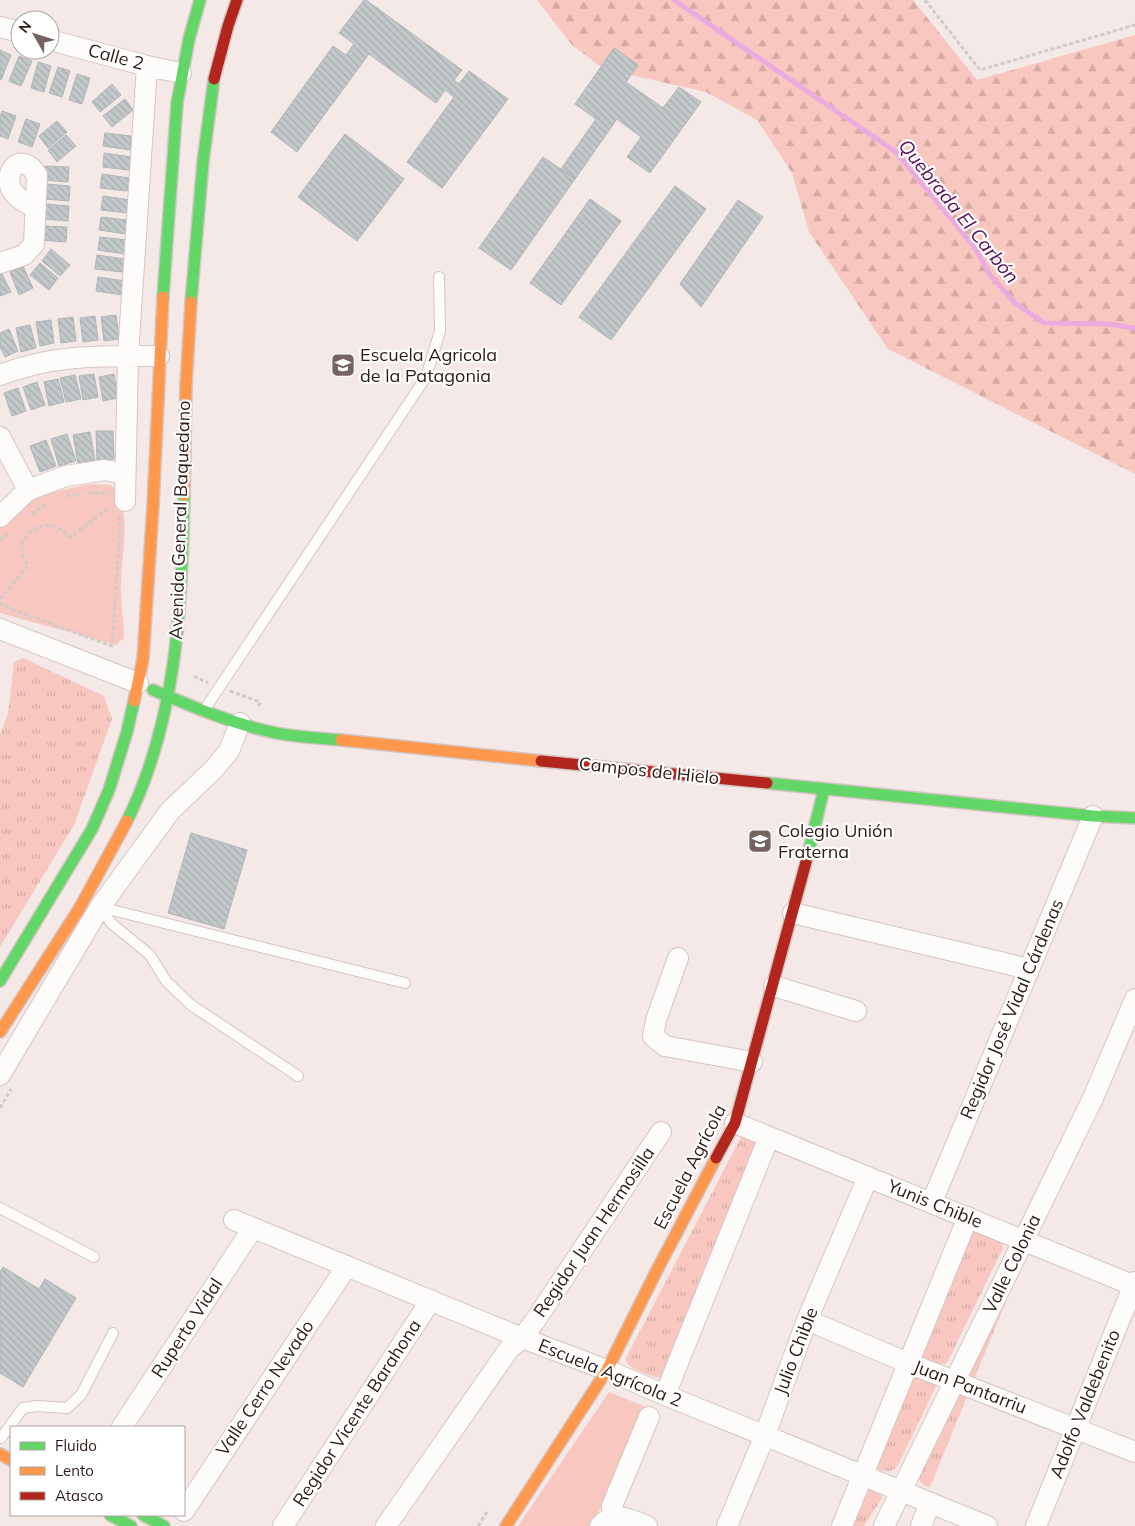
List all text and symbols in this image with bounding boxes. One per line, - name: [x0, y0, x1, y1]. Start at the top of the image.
- north arrow: [10, 10, 60, 60]
- text: N: [15, 17, 35, 37]
- street label: Calle 2: [86, 38, 146, 75]
- water label: Quebrada El Carbón: [894, 134, 1024, 288]
- place label: Escuela Agricola de la Patagonia: [360, 343, 497, 387]
- school or university icon: Escuela Agricola de la Patagonia: [330, 352, 356, 378]
- street label: Avenida General Baquedano: [164, 400, 195, 640]
- street label: Campos de Hielo: [578, 752, 720, 789]
- place label: Colegio Unión Fraterna: [778, 819, 893, 863]
- school or university icon: Colegio Unión Fraterna: [747, 828, 773, 854]
- street label: Regidor José Vidal Cárdenas: [955, 895, 1068, 1122]
- street label: Escuela Agrícola: [648, 1100, 731, 1233]
- street label: Regidor Juan Hermosilla: [528, 1142, 659, 1321]
- street label: Yunis Chible: [883, 1174, 986, 1233]
- street label: Valle Colonia: [978, 1210, 1045, 1317]
- street label: Ruperto Vidal: [146, 1274, 227, 1382]
- street label: Julio Chible: [768, 1304, 823, 1398]
- street label: Valle Cerro Nevado: [211, 1315, 319, 1460]
- street label: Regidor Vicente Barahona: [287, 1315, 426, 1511]
- street label: Adolfo Valdebenito: [1044, 1326, 1125, 1482]
- street label: Escuela Agrícola 2: [535, 1333, 685, 1412]
- street label: Juan Pantarriu: [910, 1354, 1030, 1419]
- legend: [10, 1426, 185, 1516]
- text: Fluido: [55, 1436, 97, 1455]
- text: Lento: [55, 1461, 94, 1480]
- text: Atasco: [55, 1486, 103, 1505]

